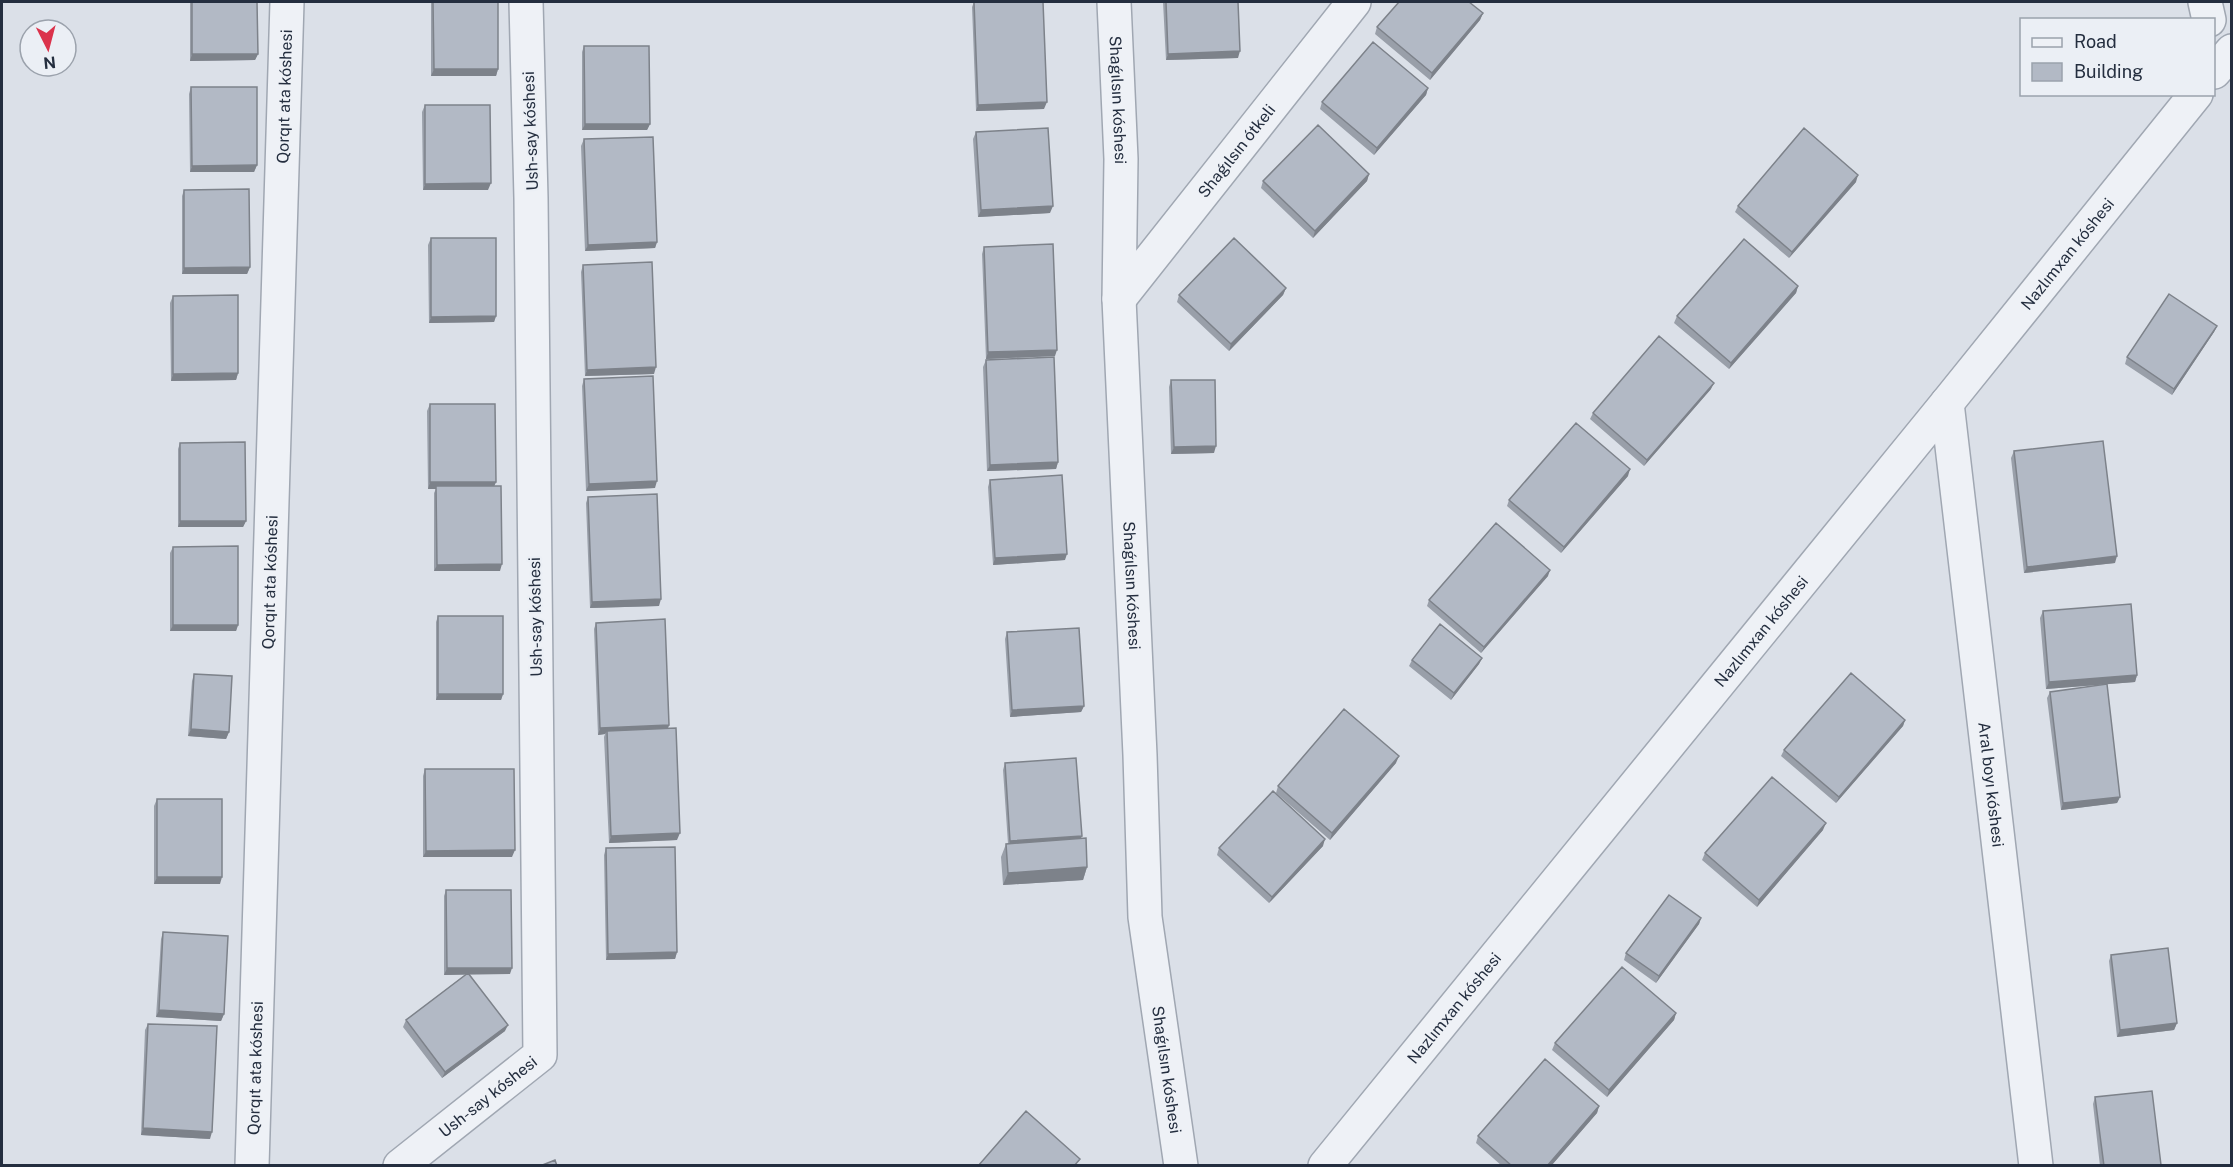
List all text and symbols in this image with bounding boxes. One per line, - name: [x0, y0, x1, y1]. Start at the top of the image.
- north arrow: [18, 18, 78, 78]
- legend: [2020, 18, 2215, 96]
- street label: Qorqıt ata kóshesi: [273, 29, 296, 164]
- text: Road: [2074, 31, 2117, 52]
- street label: Shaǵılsın kóshesi: [1106, 35, 1130, 164]
- text: N: [42, 52, 57, 73]
- text: Building: [2074, 61, 2143, 82]
- street label: Ush-say kóshesi: [519, 71, 542, 191]
- street label: Shaǵılsın ótkeli: [1194, 101, 1279, 202]
- street label: Nazlımxan kóshesi: [2017, 195, 2118, 314]
- street label: Qorqıt ata kóshesi: [259, 515, 282, 650]
- street label: Shaǵılsın kóshesi: [1119, 521, 1144, 650]
- street label: Ush-say kóshesi: [525, 557, 546, 677]
- street label: Nazlımxan kóshesi: [1710, 572, 1812, 691]
- street label: Aral boyı kóshesi: [1974, 721, 2008, 848]
- street label: Nazlımxan kóshesi: [1403, 949, 1505, 1068]
- street label: Qorqıt ata kóshesi: [244, 1001, 267, 1135]
- street label: Shaǵılsın kóshesi: [1148, 1005, 1185, 1135]
- street label: Ush-say kóshesi: [435, 1052, 541, 1141]

